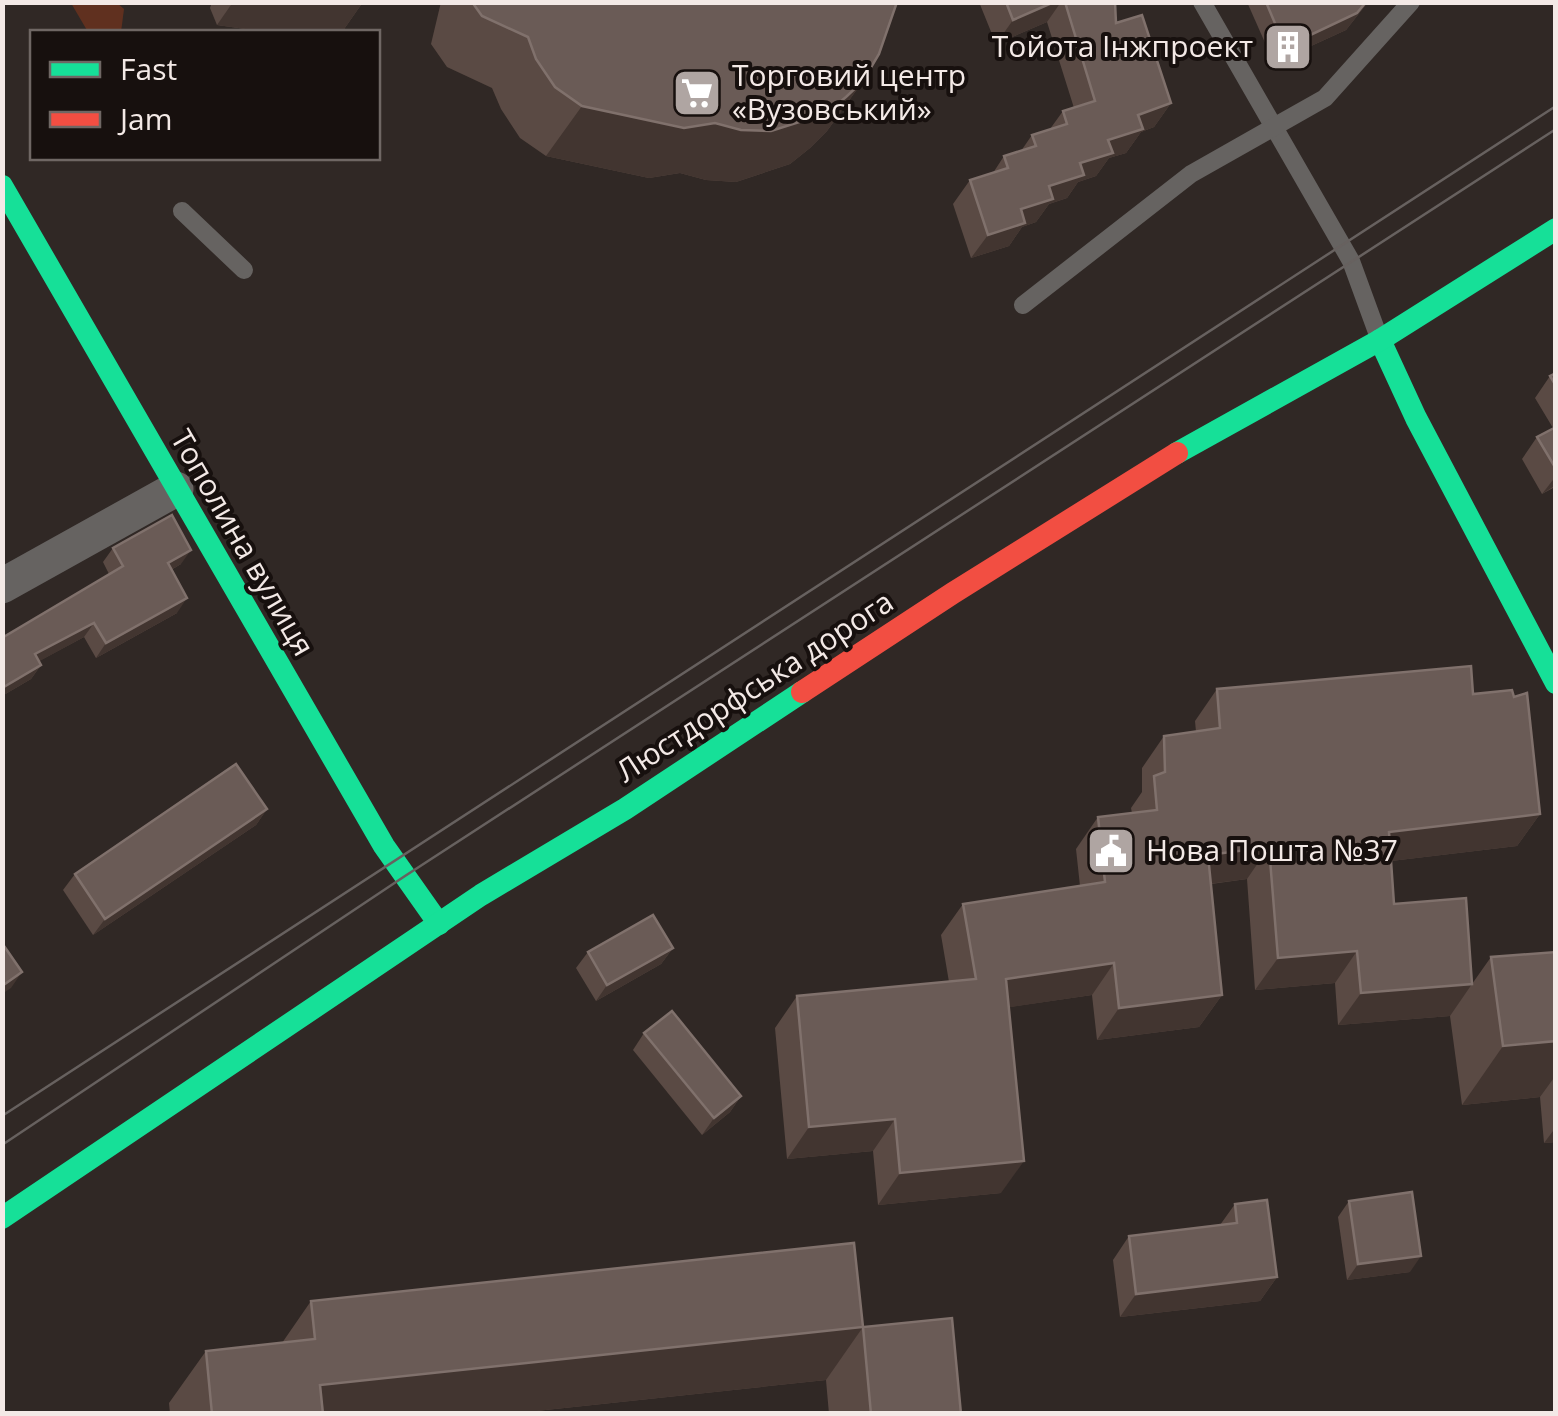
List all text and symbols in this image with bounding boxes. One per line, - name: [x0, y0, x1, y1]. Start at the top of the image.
- building icon: Тойота Інжпроект: [1262, 21, 1314, 73]
- place label: Тойота Інжпроект: [992, 25, 1253, 66]
- legend: [30, 30, 380, 160]
- text: Fast: [120, 48, 177, 89]
- place label: Торговий центр «Вузовський»: [732, 54, 966, 129]
- supermarket icon: Торговий центр «Вузовський»: [671, 67, 723, 119]
- text: Jam: [117, 98, 173, 139]
- street label: Тополина вулиця: [162, 422, 325, 663]
- street label: Люстдорфська дорога: [608, 581, 901, 791]
- public building icon: Нова Пошта №37: [1085, 825, 1137, 877]
- place label: Нова Пошта №37: [1146, 829, 1398, 870]

